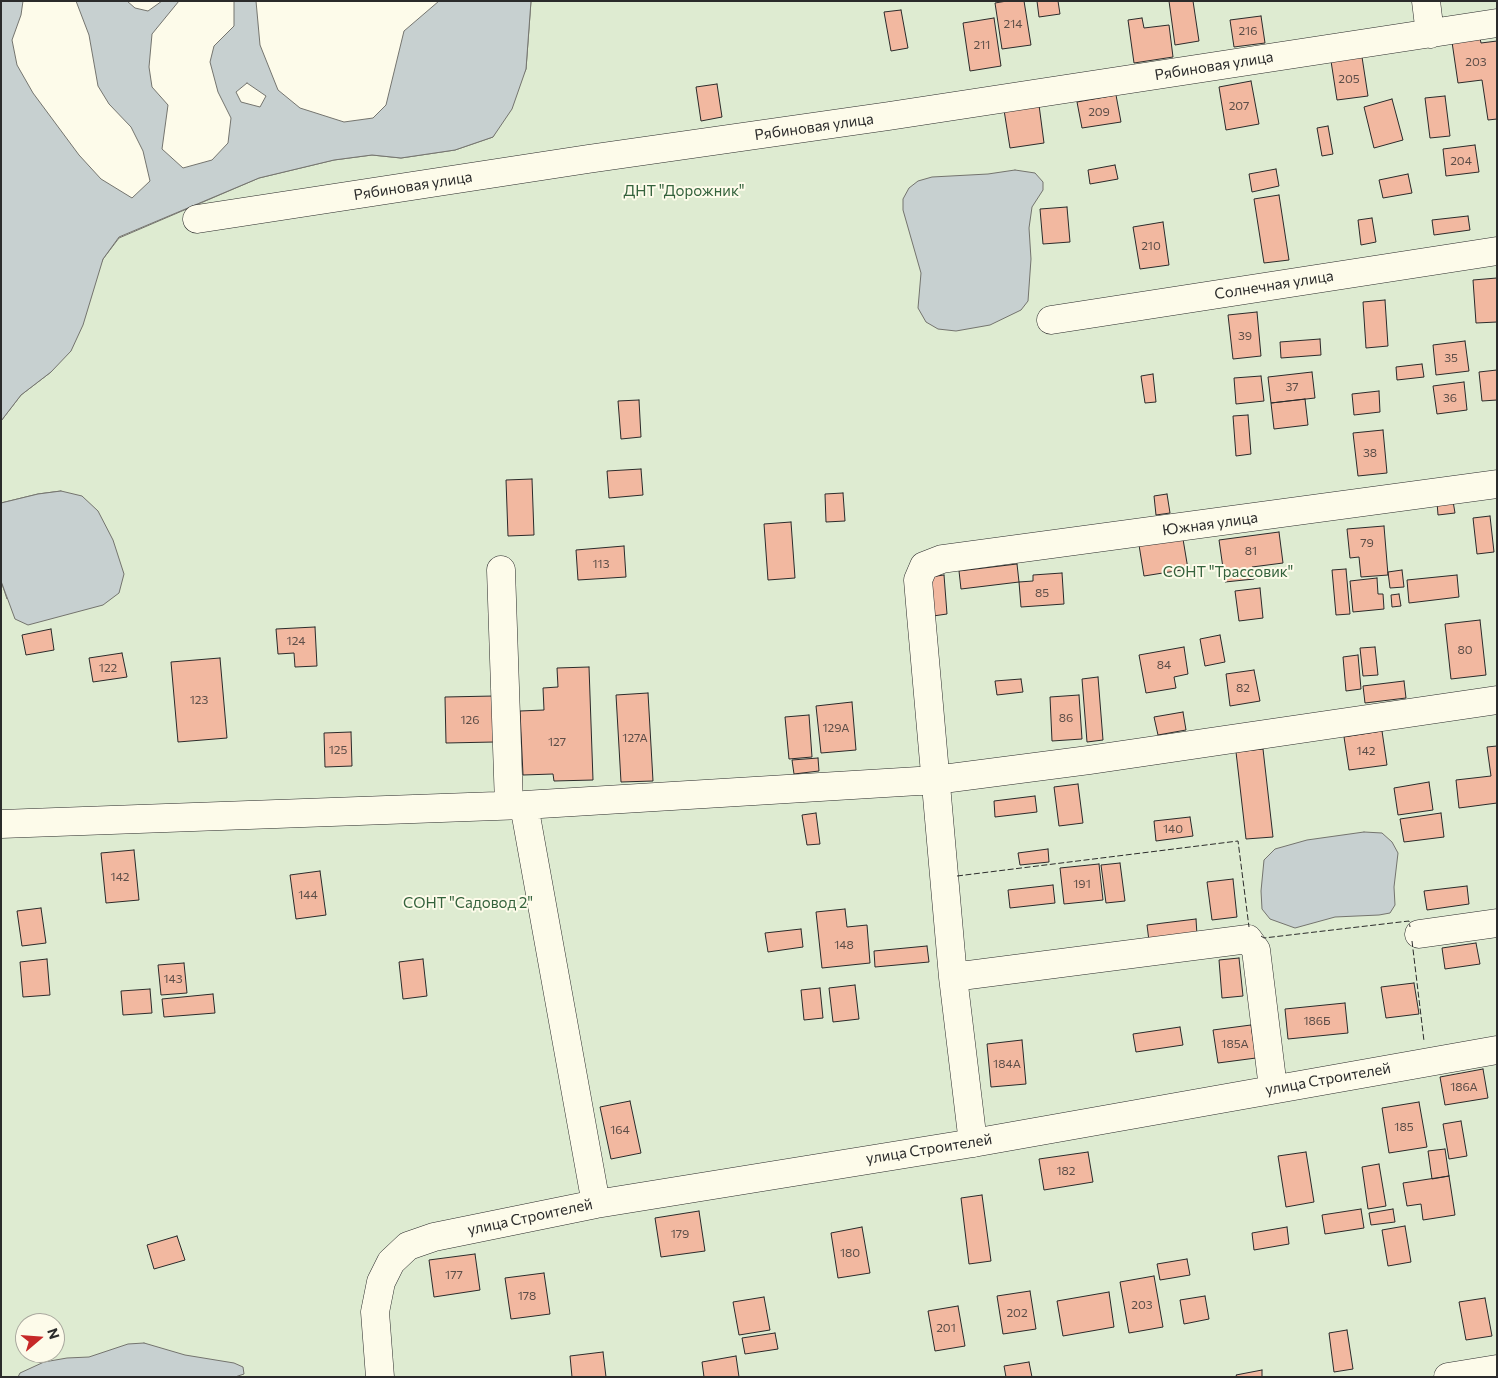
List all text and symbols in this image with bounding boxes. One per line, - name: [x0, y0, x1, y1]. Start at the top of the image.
- house number: 214: [1004, 17, 1022, 31]
- house number: 216: [1238, 24, 1258, 38]
- house number: 211: [974, 38, 990, 52]
- street label: Рябиновая улица: [1153, 48, 1275, 84]
- house number: 203: [1465, 55, 1487, 69]
- house number: 205: [1338, 72, 1360, 86]
- house number: 207: [1229, 99, 1249, 113]
- house number: 209: [1088, 105, 1110, 119]
- street label: Рябиновая улица: [753, 110, 875, 144]
- house number: 204: [1450, 154, 1472, 168]
- street label: Рябиновая улица: [352, 168, 474, 204]
- park label: ДНТ "Дорожник": [624, 182, 744, 200]
- house number: 210: [1141, 239, 1161, 253]
- street label: Солнечная улица: [1213, 267, 1335, 303]
- house number: 39: [1238, 329, 1252, 343]
- house number: 35: [1444, 351, 1458, 365]
- house number: 37: [1285, 380, 1299, 394]
- house number: 36: [1443, 391, 1457, 405]
- house number: 38: [1363, 446, 1377, 460]
- street label: Южная улица: [1161, 508, 1259, 540]
- house number: 79: [1360, 536, 1374, 550]
- house number: 81: [1245, 544, 1257, 558]
- house number: 113: [592, 557, 610, 571]
- park label: СОНТ "Трассовик": [1163, 563, 1293, 581]
- house number: 85: [1035, 586, 1049, 600]
- house number: 124: [287, 634, 305, 648]
- house number: 80: [1457, 643, 1473, 657]
- house number: 84: [1157, 658, 1171, 672]
- house number: 122: [99, 661, 117, 675]
- house number: 82: [1236, 681, 1250, 695]
- house number: 123: [190, 693, 208, 707]
- house number: 86: [1059, 711, 1073, 725]
- house number: 126: [460, 713, 480, 727]
- house number: 129А: [822, 721, 850, 735]
- house number: 127А: [622, 731, 648, 745]
- house number: 127: [548, 735, 566, 749]
- house number: 125: [329, 743, 347, 757]
- house number: 142: [1357, 744, 1375, 758]
- house number: 140: [1163, 822, 1183, 836]
- house number: 142: [111, 870, 129, 884]
- house number: 191: [1073, 877, 1091, 891]
- house number: 144: [298, 888, 318, 902]
- park label: СОНТ "Садовод 2": [403, 894, 533, 912]
- house number: 148: [834, 938, 854, 952]
- house number: 143: [163, 972, 183, 986]
- house number: 186Б: [1303, 1014, 1331, 1028]
- house number: 185А: [1221, 1037, 1249, 1051]
- house number: 184А: [993, 1057, 1021, 1071]
- street label: улица Строителей: [1264, 1059, 1392, 1099]
- house number: 186А: [1450, 1080, 1478, 1094]
- house number: 185: [1394, 1120, 1414, 1134]
- house number: 164: [610, 1123, 630, 1137]
- street label: улица Строителей: [865, 1130, 993, 1168]
- house number: 182: [1056, 1164, 1076, 1178]
- street label: улица Строителей: [466, 1195, 594, 1239]
- house number: 179: [671, 1227, 689, 1241]
- house number: 180: [840, 1246, 860, 1260]
- house number: 177: [445, 1268, 463, 1282]
- house number: 178: [518, 1289, 536, 1303]
- house number: 203: [1131, 1298, 1153, 1312]
- house number: 202: [1006, 1306, 1028, 1320]
- north arrow: [15, 1313, 65, 1363]
- house number: 201: [936, 1321, 956, 1335]
- text: N: [44, 1326, 63, 1341]

